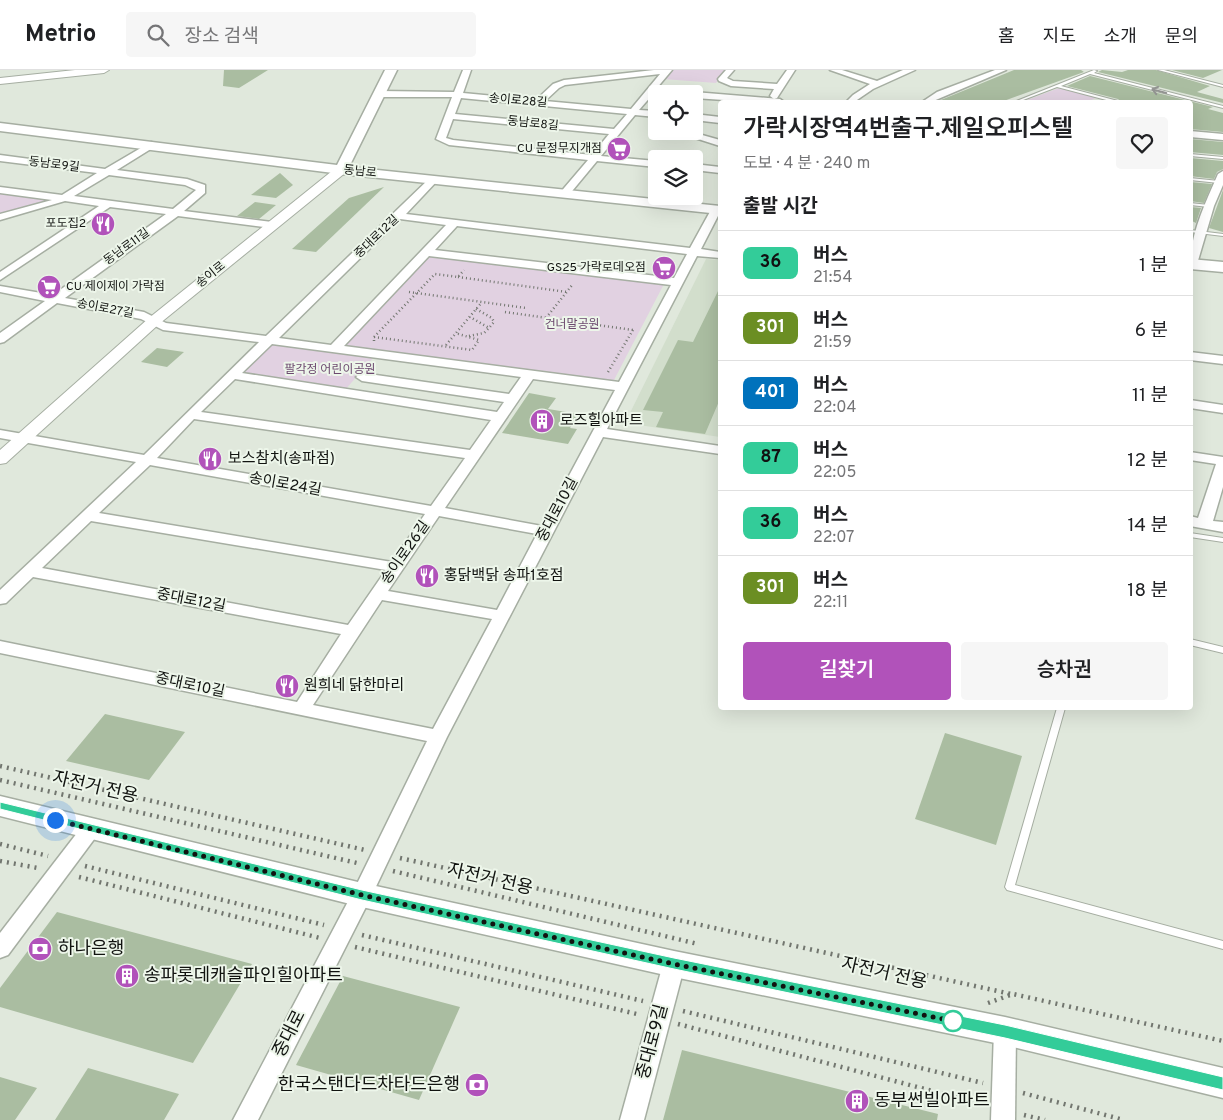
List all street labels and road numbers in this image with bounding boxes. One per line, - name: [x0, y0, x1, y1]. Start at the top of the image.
- street label: 송이로28길: [488, 90, 548, 112]
- street label: 동남로8길: [507, 113, 559, 135]
- street label: 동남로9길: [28, 154, 80, 176]
- street label: 동남로: [343, 162, 377, 182]
- street label: 중대로12길: [351, 212, 403, 262]
- street label: 동남로11길: [101, 225, 153, 269]
- street label: 송이로: [193, 258, 229, 292]
- street label: 송이로27길: [75, 296, 135, 322]
- street label: 송이로24길: [247, 469, 323, 501]
- street label: 중대로10길: [533, 474, 583, 546]
- street label: 송이로26길: [377, 518, 435, 588]
- street label: 중대로12길: [155, 585, 227, 617]
- street label: 중대로10길: [154, 669, 226, 703]
- street label: 자전거 전용: [50, 767, 140, 809]
- street label: 자전거 전용: [445, 859, 535, 901]
- street label: 자전거 전용: [839, 953, 929, 995]
- street label: 중대로9길: [632, 1002, 674, 1082]
- street label: 중대로: [268, 1007, 312, 1061]

